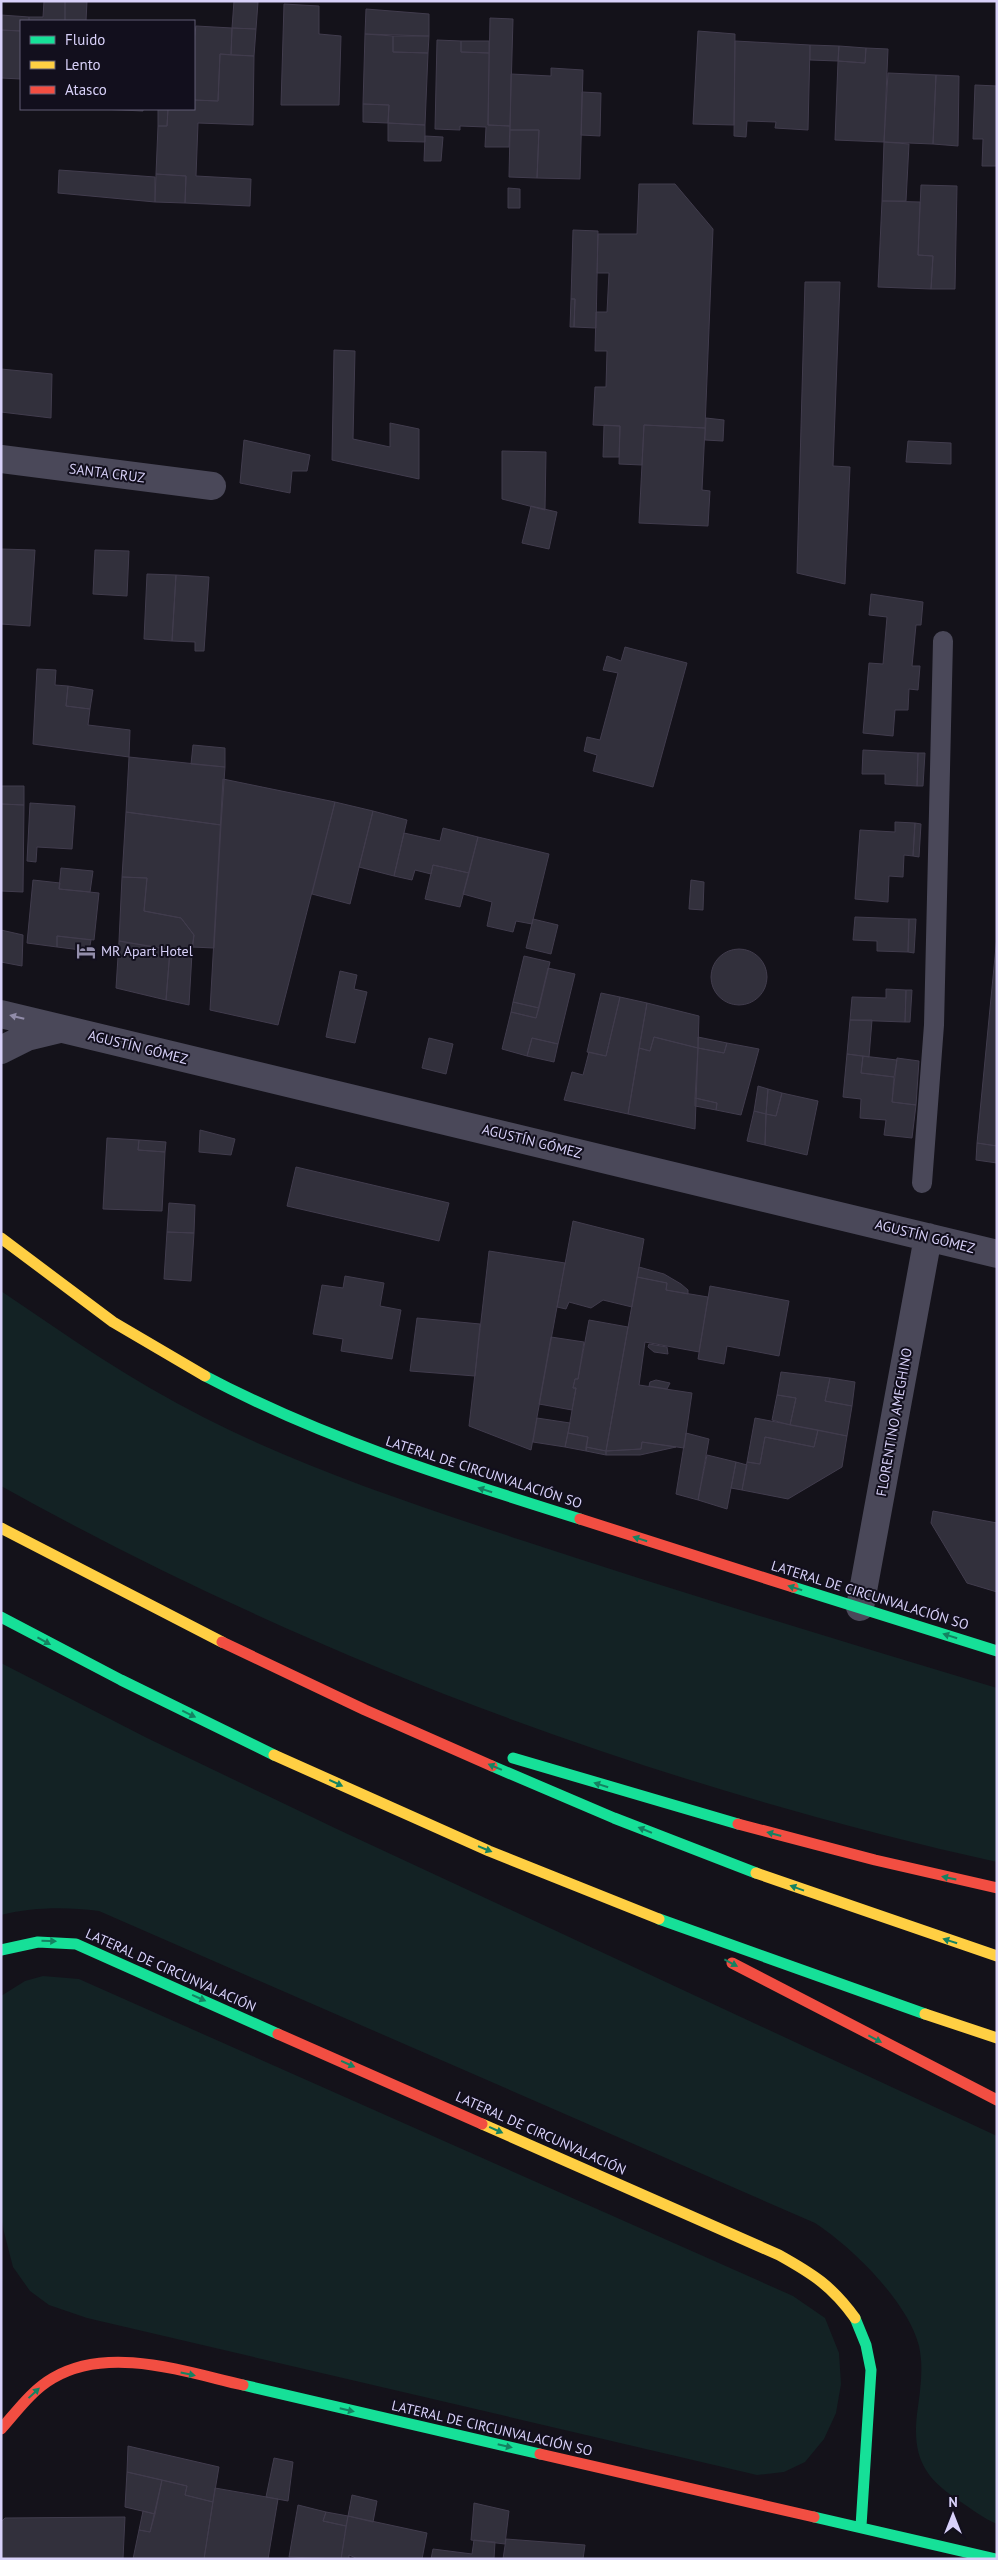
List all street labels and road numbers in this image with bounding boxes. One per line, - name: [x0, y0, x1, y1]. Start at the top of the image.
- street label: SANTA CRUZ: [68, 459, 146, 487]
- street label: AGUSTÍN GÓMEZ: [86, 1026, 190, 1068]
- street label: AGUSTÍN GÓMEZ: [480, 1120, 584, 1162]
- street label: AGUSTÍN GÓMEZ: [873, 1215, 977, 1257]
- street label: FLORENTINO AMEGHINO: [872, 1346, 916, 1498]
- street label: LATERAL DE CIRCUNVALACIÓN SO: [383, 1432, 585, 1512]
- street label: LATERAL DE CIRCUNVALACIÓN SO: [769, 1556, 971, 1634]
- street label: LATERAL DE CIRCUNVALACIÓN: [83, 1924, 259, 2016]
- street label: LATERAL DE CIRCUNVALACIÓN: [453, 2087, 629, 2179]
- street label: LATERAL DE CIRCUNVALACIÓN SO: [390, 2396, 594, 2460]

